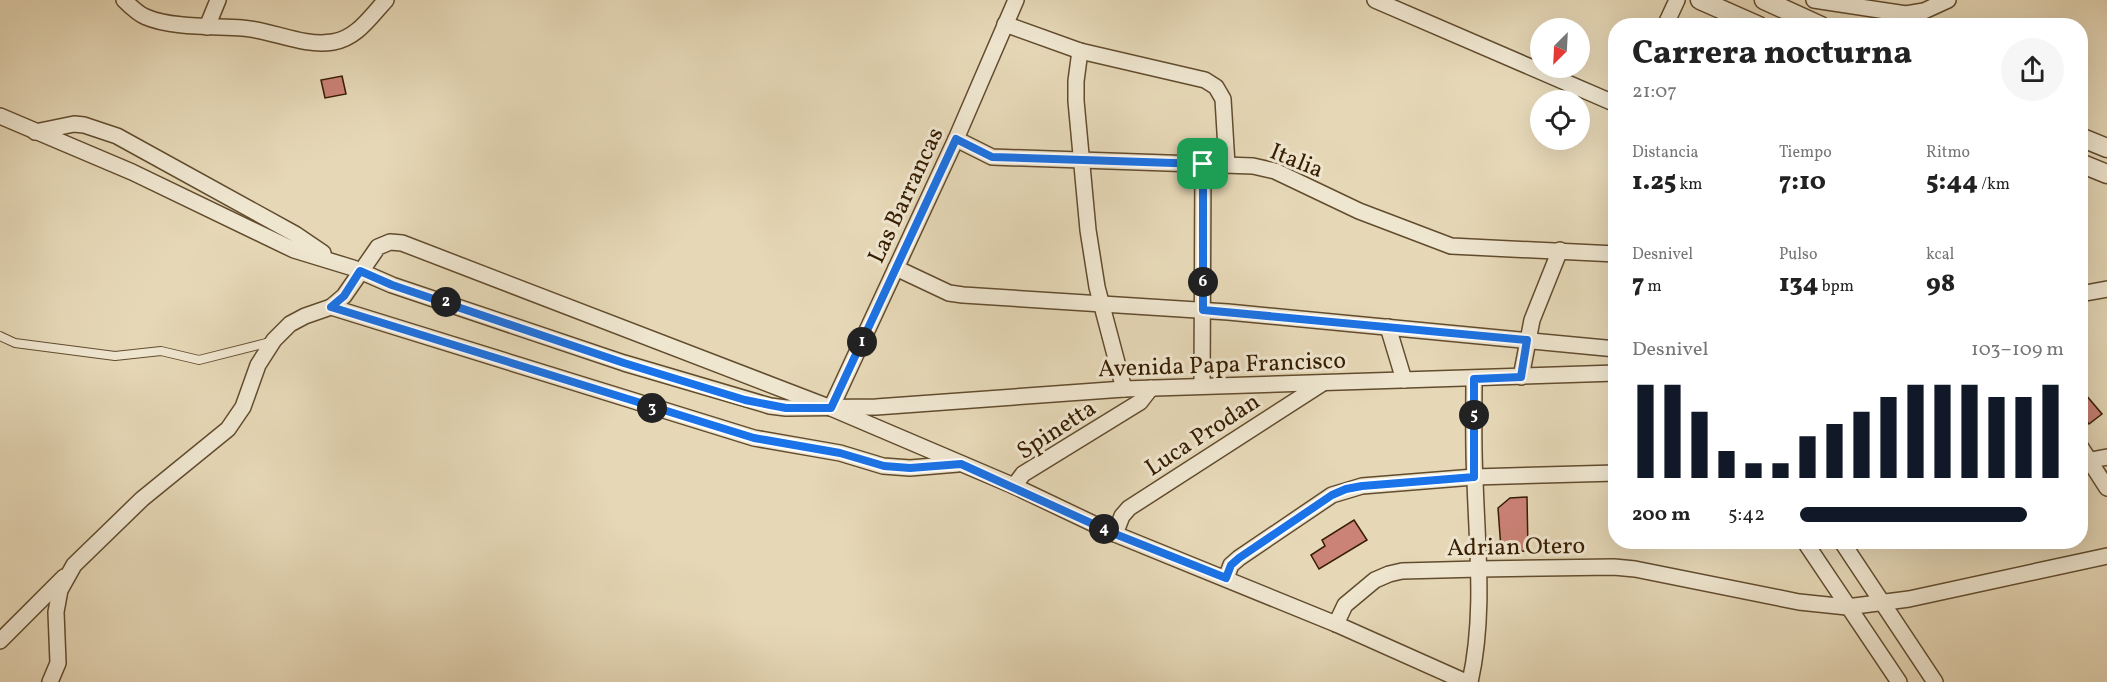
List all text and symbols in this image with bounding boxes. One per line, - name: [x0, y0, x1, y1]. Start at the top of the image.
- north arrow: [1530, 18, 1590, 78]
- map controls: [1530, 18, 1590, 150]
- text: Carrera nocturna: [1632, 32, 1912, 78]
- button: share: [2001, 38, 2064, 101]
- text: 21:07: [1632, 78, 1677, 106]
- button: locate: [1530, 90, 1590, 150]
- street label: Las Barrancas: [860, 122, 953, 270]
- street label: Italia: [1264, 136, 1328, 188]
- pin: [1177, 138, 1228, 189]
- text: Distancia: [1632, 142, 1698, 164]
- text: Tiempo: [1779, 142, 1832, 164]
- text: Ritmo: [1926, 142, 1970, 164]
- icon: arrive: [1186, 147, 1219, 180]
- text: 1.25: [1632, 164, 1676, 200]
- text: 7:10: [1779, 164, 1826, 200]
- text: 5:44: [1926, 164, 1978, 200]
- text: km: [1676, 174, 1702, 196]
- text: /km: [1978, 174, 2010, 196]
- text: Desnivel: [1632, 244, 1693, 266]
- text: Pulso: [1779, 244, 1817, 266]
- text: kcal: [1926, 244, 1954, 266]
- text: 7: [1632, 266, 1644, 302]
- text: 134: [1779, 266, 1819, 302]
- text: 98: [1926, 266, 1955, 302]
- pin: 6: [1188, 267, 1218, 297]
- text: 6: [1199, 271, 1207, 293]
- text: m: [1644, 276, 1662, 298]
- text: bpm: [1819, 276, 1854, 298]
- pin: 2: [431, 287, 461, 317]
- text: 2: [442, 291, 450, 313]
- pin: 1: [847, 327, 877, 357]
- text: 1: [859, 331, 865, 353]
- text: Desnivel: [1632, 336, 1708, 364]
- text: 103–109 m: [1971, 336, 2064, 364]
- street label: Avenida Papa Francisco: [1097, 345, 1347, 387]
- street label: Luca Prodan: [1139, 386, 1267, 486]
- street label: Spinetta: [1011, 392, 1103, 469]
- pin: 3: [637, 393, 667, 423]
- text: 3: [648, 397, 656, 419]
- pin: 5: [1459, 400, 1489, 430]
- text: 5: [1470, 404, 1478, 426]
- text: 200 m: [1632, 501, 1690, 529]
- text: 5:42: [1728, 501, 1765, 529]
- pin: 4: [1089, 514, 1119, 544]
- text: 4: [1099, 518, 1109, 540]
- street label: Adrian Otero: [1447, 530, 1585, 566]

